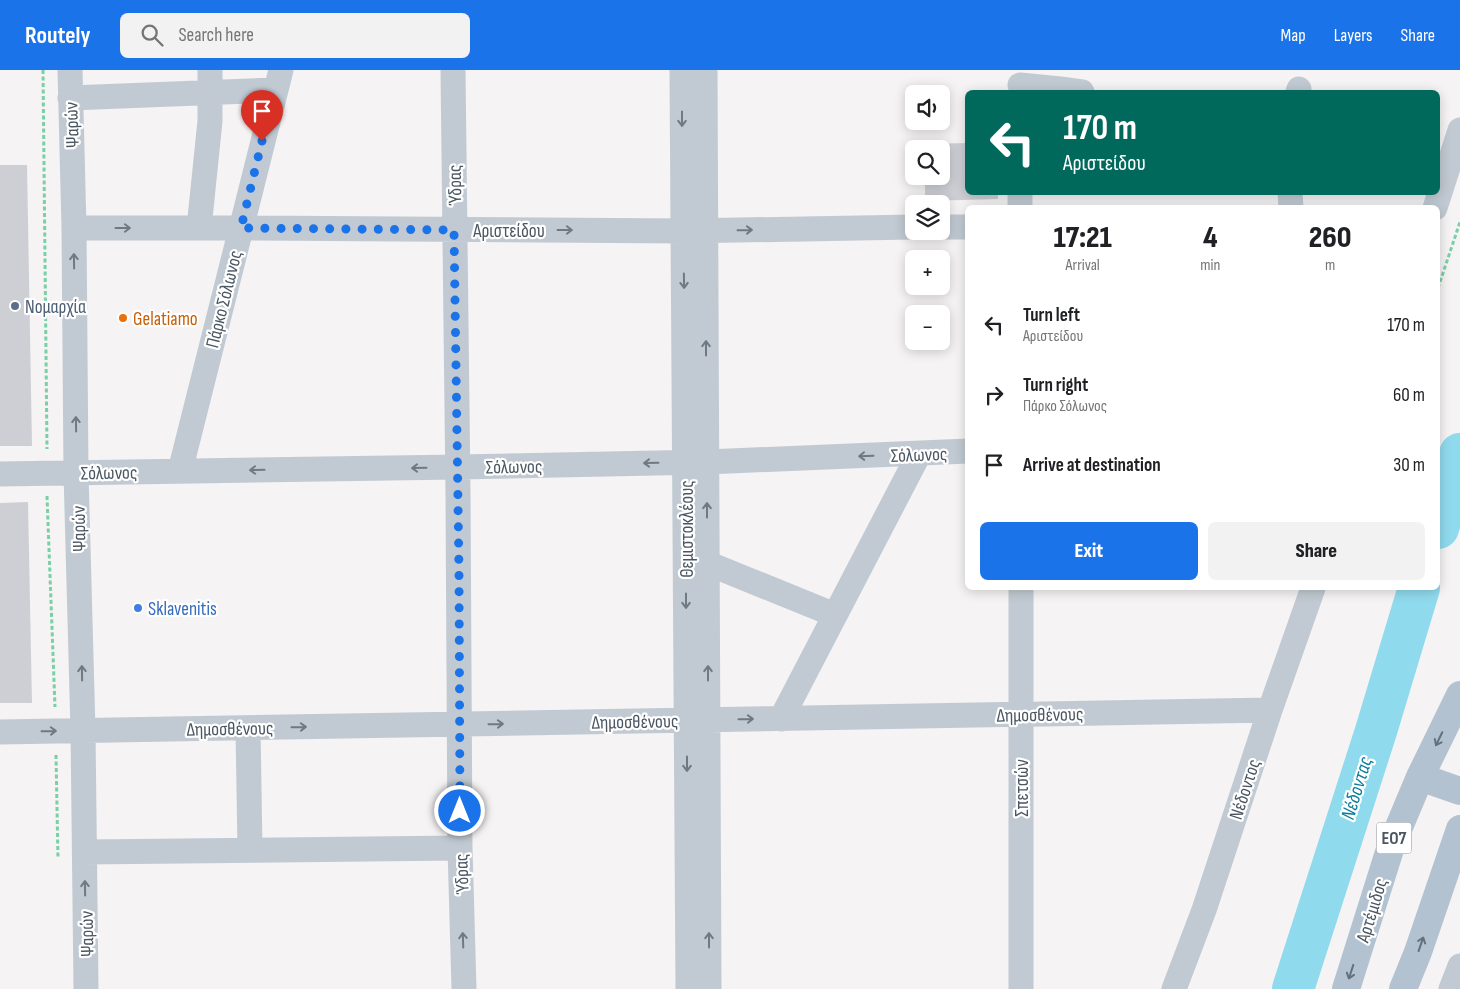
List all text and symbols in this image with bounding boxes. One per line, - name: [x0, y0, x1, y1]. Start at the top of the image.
- search box: [120, 13, 470, 58]
- text: Routely: [25, 21, 90, 50]
- icon: search: [138, 21, 166, 49]
- text: Search here: [178, 24, 254, 47]
- text: Map: [1281, 25, 1306, 46]
- text: Layers: [1334, 25, 1373, 46]
- text: Share: [1401, 25, 1435, 46]
- map controls: [905, 85, 950, 350]
- button: sound: [905, 85, 950, 130]
- pin: [241, 90, 283, 141]
- icon: arrive: [248, 97, 276, 125]
- street label: Ψαρών: [60, 101, 85, 148]
- text: 170 m: [1063, 107, 1137, 150]
- one-way arrow: [678, 110, 687, 126]
- icon: left: [980, 110, 1045, 175]
- button: search: [905, 140, 950, 185]
- text: Αριστείδου: [1063, 150, 1146, 177]
- street label: Ύδρας: [444, 164, 467, 207]
- button: layers: [905, 195, 950, 240]
- street label: Αριστείδου: [472, 220, 545, 243]
- text: 17:21: [1053, 220, 1112, 256]
- text: 4: [1203, 220, 1218, 256]
- text: 260: [1309, 220, 1352, 256]
- one-way arrow: [114, 223, 131, 233]
- one-way arrow: [557, 225, 573, 235]
- one-way arrow: [737, 225, 753, 235]
- street label: Πάρκο Σόλωνος: [201, 248, 248, 351]
- button: +: [905, 250, 950, 295]
- one-way arrow: [70, 254, 79, 270]
- text: Arrival: [1065, 256, 1100, 275]
- text: min: [1200, 256, 1220, 275]
- text: m: [1325, 256, 1335, 275]
- one-way arrow: [679, 272, 689, 289]
- place label: Νομαρχία: [25, 296, 86, 319]
- marker: Νομαρχία: [9, 300, 21, 312]
- text: Turn left: [1023, 304, 1080, 327]
- button: −: [905, 305, 950, 350]
- place label: Gelatiamo: [133, 308, 198, 331]
- icon: left: [980, 311, 1008, 339]
- marker: Gelatiamo: [117, 312, 129, 324]
- text: 170 m: [1387, 314, 1425, 337]
- text: Αριστείδου: [1023, 327, 1083, 346]
- one-way arrow: [701, 340, 711, 356]
- text: Turn right: [1023, 374, 1088, 397]
- icon: right: [980, 381, 1008, 409]
- text: 60 m: [1393, 384, 1425, 407]
- text: Πάρκο Σόλωνος: [1023, 397, 1107, 416]
- one-way arrow: [71, 416, 81, 432]
- street label: Σόλωνος: [890, 443, 948, 468]
- one-way arrow: [859, 451, 875, 460]
- icon: arrive: [980, 451, 1008, 479]
- text: Arrive at destination: [1023, 454, 1161, 477]
- text: 30 m: [1393, 454, 1425, 477]
- street label: Σόλωνος: [486, 456, 543, 479]
- one-way arrow: [644, 458, 660, 467]
- street label: Σόλωνος: [81, 462, 138, 485]
- one-way arrow: [411, 463, 427, 472]
- one-way arrow: [249, 465, 265, 474]
- street label: Θεμιστοκλέους: [676, 480, 699, 578]
- one-way arrow: [702, 503, 712, 519]
- street label: Ψαρών: [68, 505, 91, 552]
- button: Exit: [980, 522, 1198, 580]
- button: Share: [1208, 522, 1425, 580]
- one-way arrow: [681, 592, 691, 609]
- place label: Sklavenitis: [148, 598, 217, 621]
- marker: Sklavenitis: [132, 602, 144, 614]
- one-way arrow: [77, 665, 87, 682]
- one-way arrow: [703, 665, 713, 682]
- street label: Δημοσθένους: [996, 703, 1084, 728]
- street label: Δημοσθένους: [591, 710, 679, 735]
- one-way arrow: [738, 714, 754, 724]
- street label: Δημοσθένους: [186, 717, 274, 742]
- one-way arrow: [488, 719, 504, 728]
- one-way arrow: [290, 722, 306, 732]
- one-way arrow: [40, 726, 56, 736]
- one-way arrow: [1434, 731, 1443, 746]
- water label: Νέδoντας: [1336, 754, 1378, 823]
- one-way arrow: [682, 755, 691, 771]
- street label: Νέδοντος: [1225, 756, 1266, 823]
- street label: Σπετσών: [1011, 759, 1034, 817]
- position arrow: [433, 784, 485, 836]
- road number: ΕΟ7: [1376, 822, 1412, 854]
- street label: Ύδρας: [450, 853, 475, 896]
- street label: Αρτέμιδος: [1352, 876, 1393, 946]
- one-way arrow: [80, 880, 90, 896]
- street label: Ψαρών: [76, 910, 99, 957]
- one-way arrow: [458, 933, 467, 949]
- one-way arrow: [704, 933, 714, 949]
- one-way arrow: [1417, 936, 1426, 952]
- one-way arrow: [1346, 964, 1355, 980]

